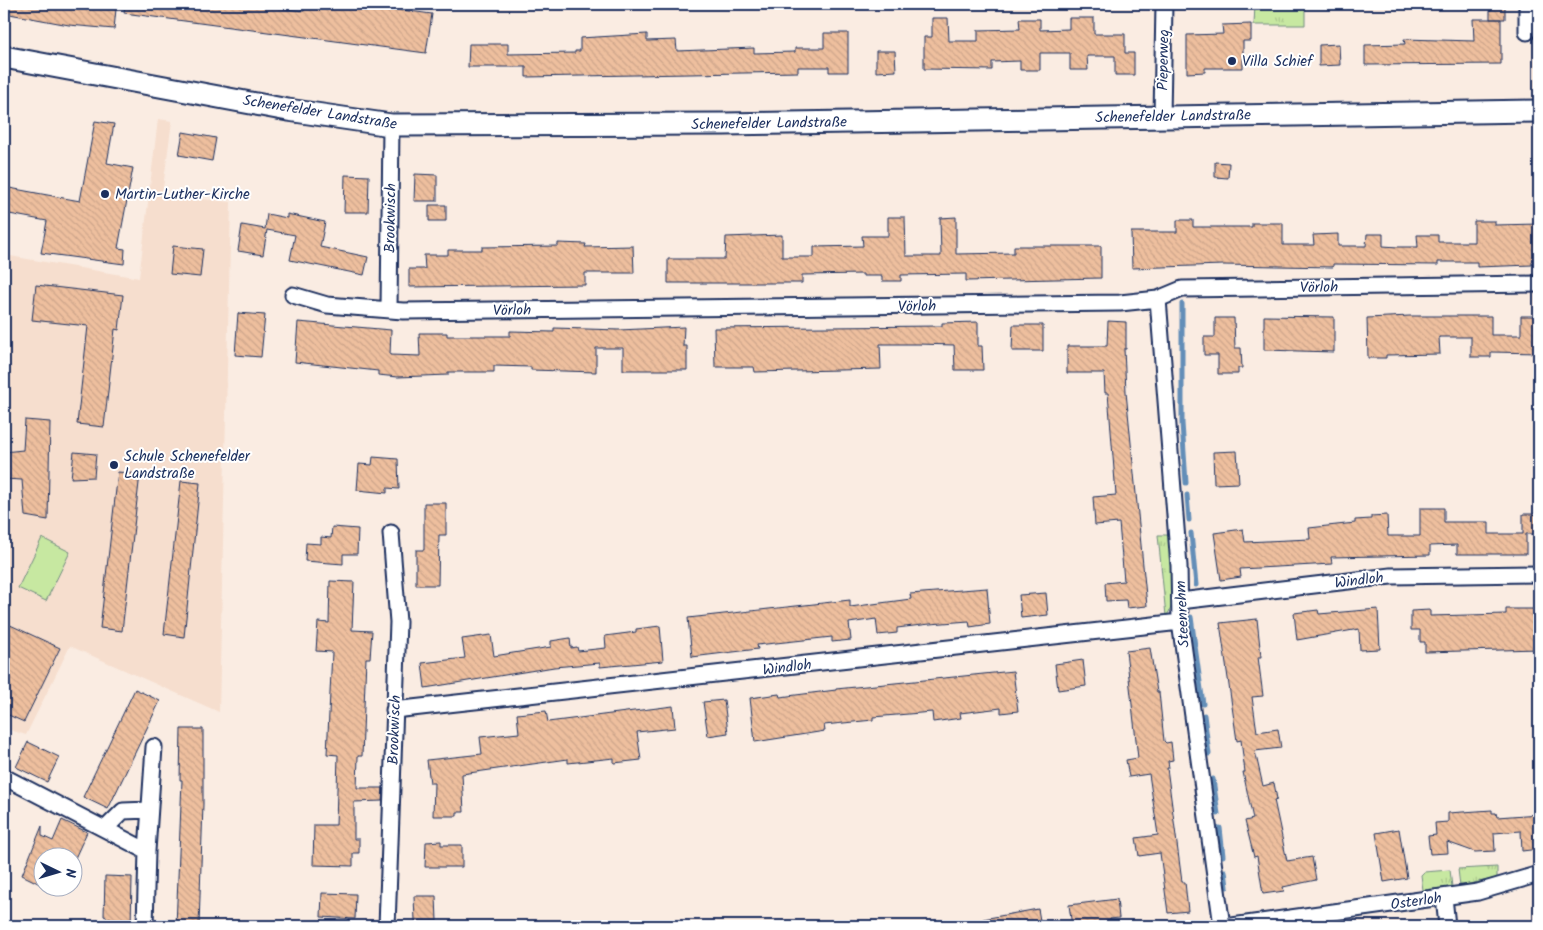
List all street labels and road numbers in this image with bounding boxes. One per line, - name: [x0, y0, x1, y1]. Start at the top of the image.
- street label: Pieperweg: [1151, 29, 1177, 91]
- street label: Schenefelder Landstraße: [241, 89, 399, 137]
- street label: Schenefelder Landstraße: [1095, 104, 1251, 130]
- street label: Schenefelder Landstraße: [691, 111, 847, 137]
- street label: Brookwisch: [378, 183, 404, 253]
- street label: Vörloh: [1300, 276, 1338, 300]
- street label: Vörloh: [898, 295, 936, 319]
- street label: Vörloh: [493, 299, 531, 323]
- street label: Windloh: [1333, 566, 1385, 596]
- street label: Steenrehm: [1169, 580, 1197, 648]
- street label: Windloh: [761, 653, 813, 683]
- street label: Brookwisch: [382, 695, 408, 765]
- street label: Osterloh: [1389, 887, 1443, 917]

